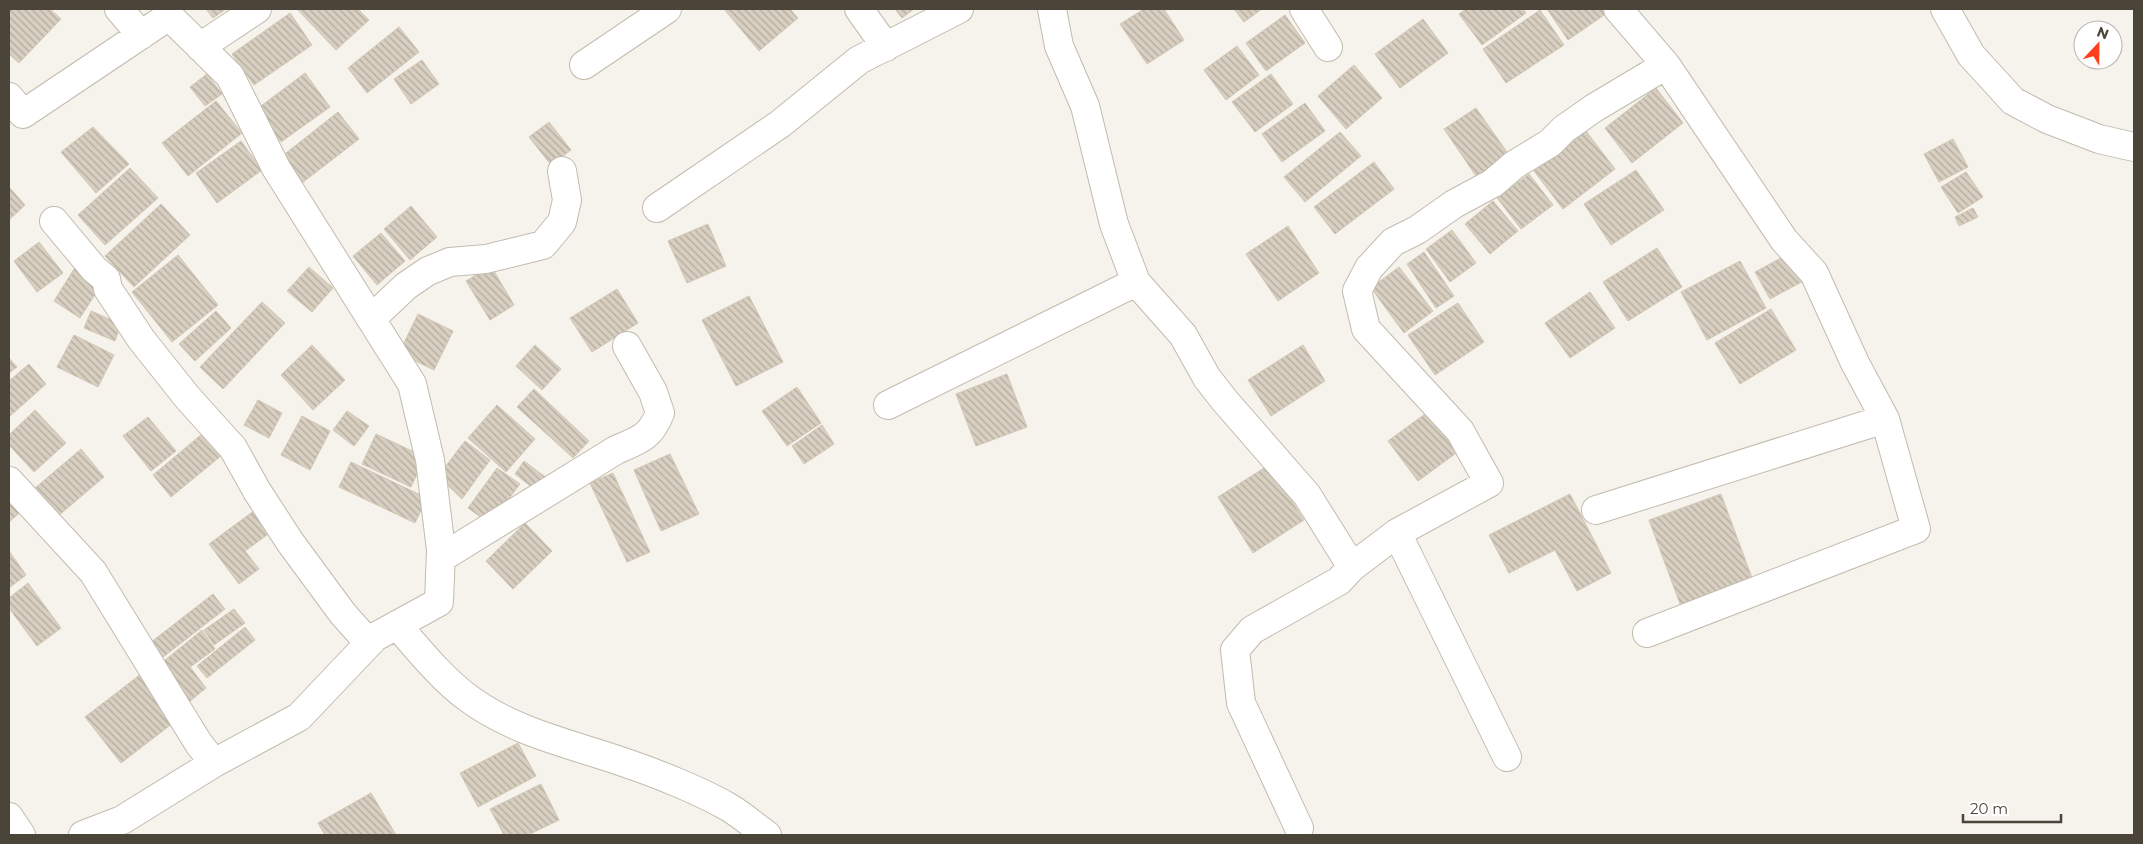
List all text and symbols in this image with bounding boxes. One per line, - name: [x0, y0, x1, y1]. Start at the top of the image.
- north arrow: [2073, 20, 2123, 70]
- text: N: [2094, 22, 2111, 43]
- scale bar: [1963, 792, 2060, 824]
- text: 20 m: [1970, 799, 2008, 818]

